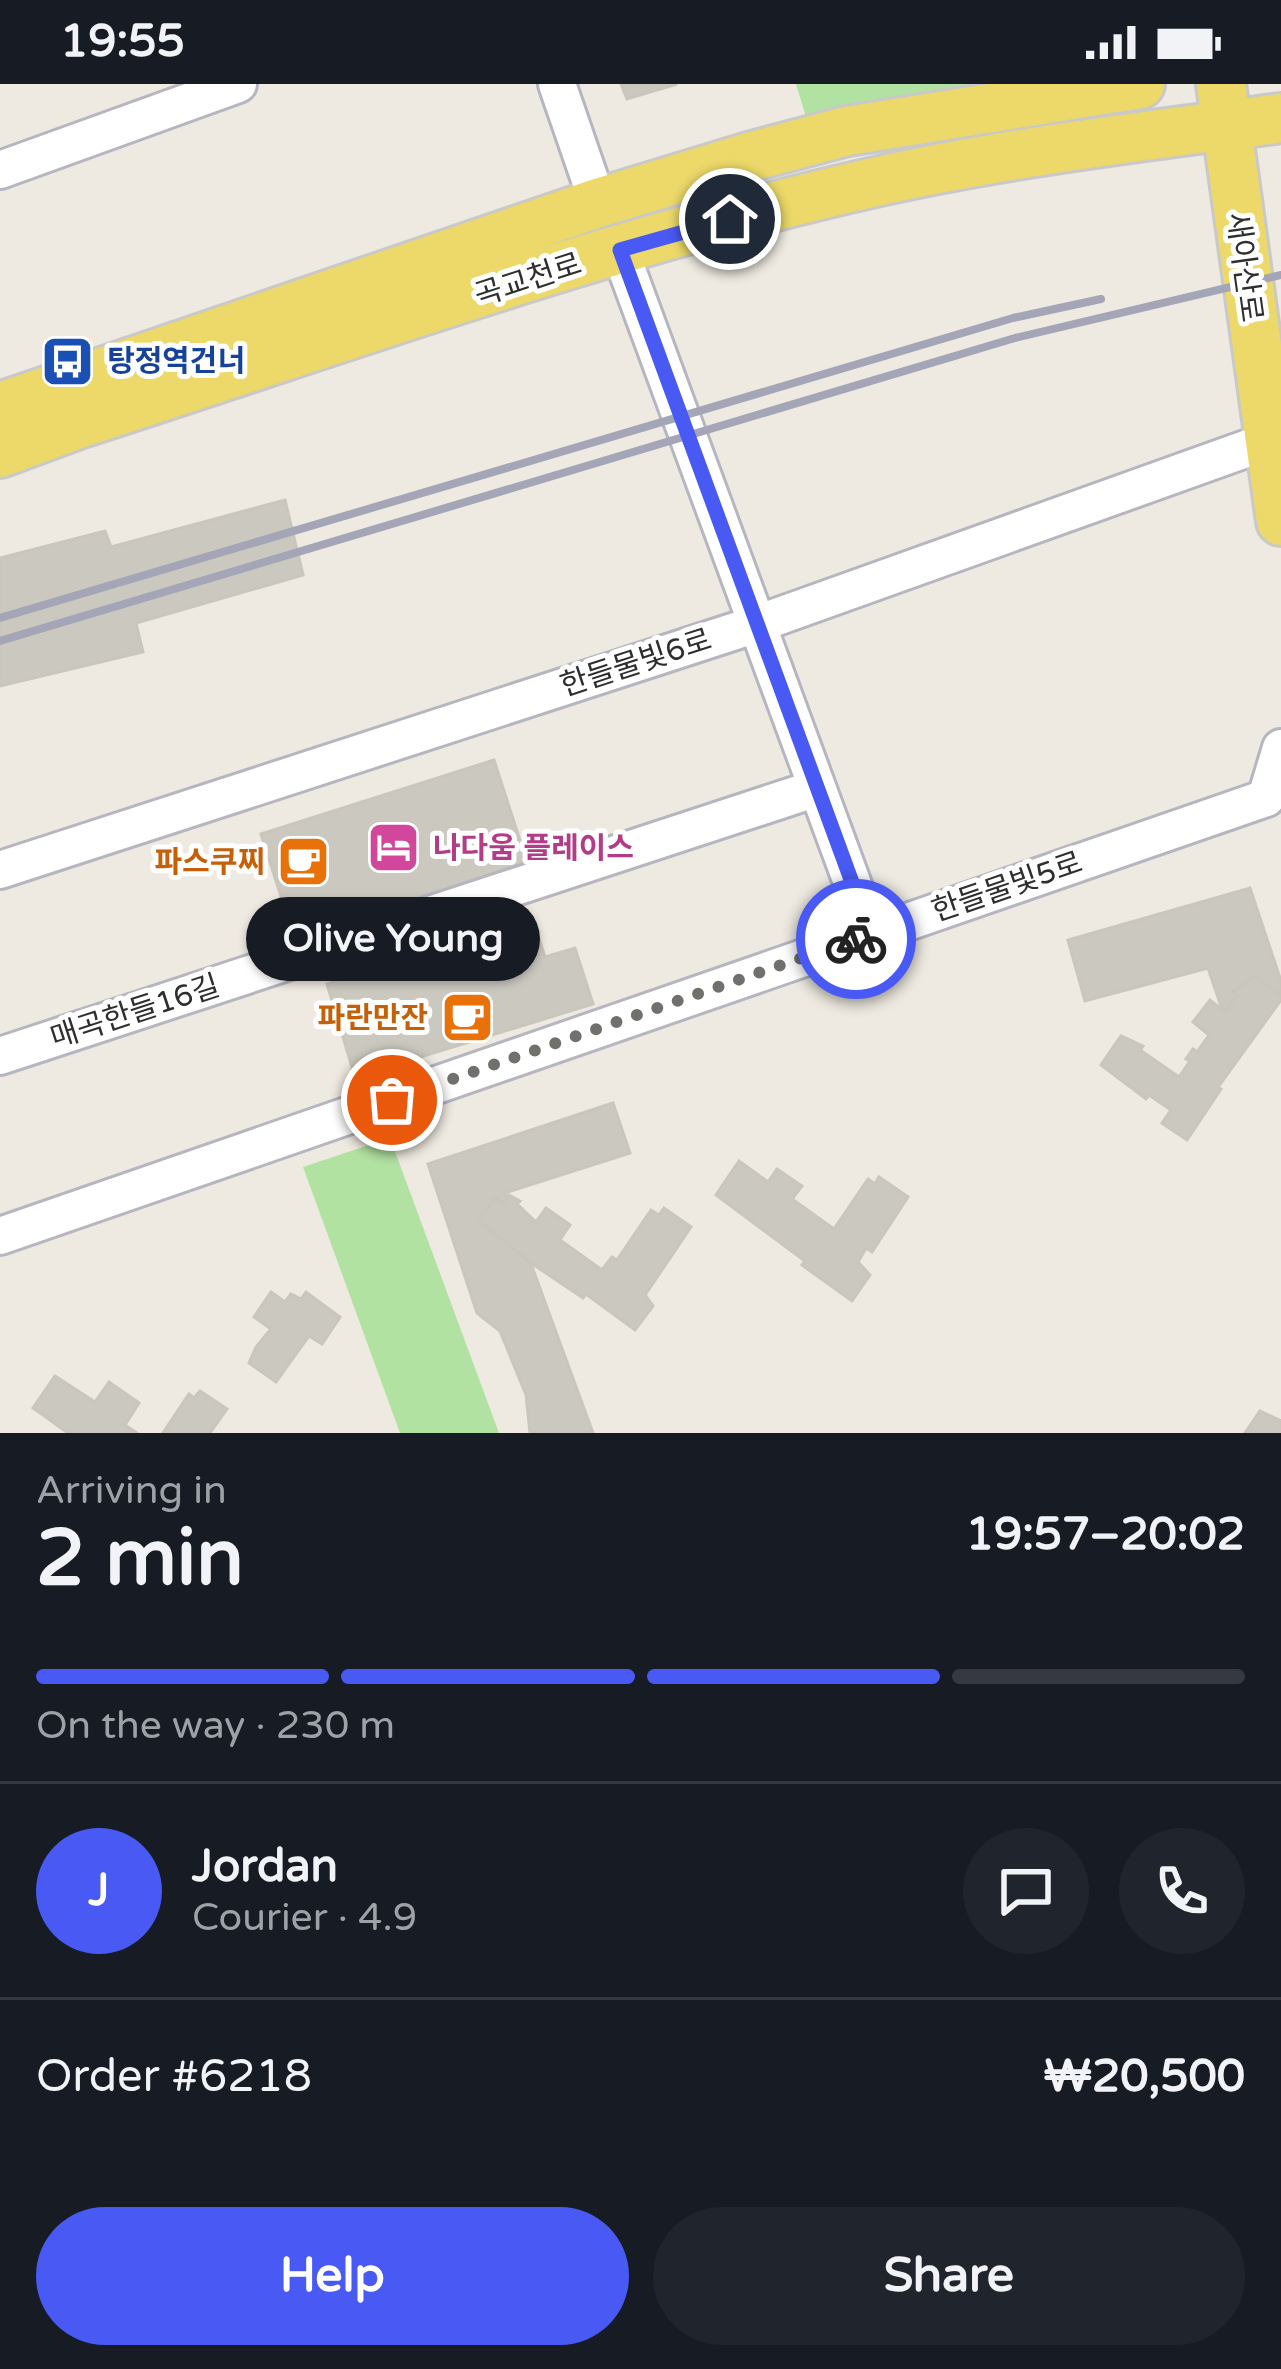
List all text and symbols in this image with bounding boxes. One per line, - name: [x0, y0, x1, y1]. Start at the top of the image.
- text: 19:55: [60, 15, 185, 69]
- pin: [679, 168, 781, 270]
- icon: home: [697, 186, 763, 252]
- street label: 새아산로: [1218, 210, 1270, 324]
- street label: 곡교천로: [470, 245, 586, 315]
- bus stop icon: 탕정역건너: [40, 333, 96, 389]
- place label: 탕정역건너: [107, 343, 245, 380]
- street label: 한들물빛6로: [556, 621, 716, 705]
- hotel icon: 나다움 플레이스: [366, 820, 422, 876]
- place label: 나다움 플레이스: [433, 830, 634, 867]
- cafe icon: 파스쿠찌: [276, 834, 332, 890]
- place label: 파스쿠찌: [155, 844, 265, 881]
- street label: 한들물빛5로: [927, 844, 1087, 930]
- courier: [796, 879, 916, 999]
- callout: Olive Young: [245, 896, 539, 980]
- icon: bike: [823, 906, 889, 972]
- text: Olive Young: [282, 915, 504, 962]
- street label: 매곡한들16길: [46, 967, 224, 1057]
- cafe icon: 파란만잔: [439, 990, 495, 1046]
- place label: 파란만잔: [318, 1000, 428, 1037]
- pin: [341, 1049, 443, 1151]
- icon: bag: [359, 1067, 425, 1133]
- text: Arriving in: [36, 1467, 227, 1514]
- text: 19:57–20:02: [966, 1508, 1245, 1562]
- text: 2 min: [36, 1512, 244, 1606]
- text: On the way · 230 m: [36, 1702, 395, 1749]
- button: chat: [963, 1828, 1089, 1954]
- button: phone: [1119, 1828, 1245, 1954]
- text: Jordan: [192, 1840, 338, 1894]
- text: J: [89, 1864, 109, 1918]
- text: Courier · 4.9: [192, 1894, 417, 1941]
- text: Order #6218: [36, 2050, 312, 2104]
- text: ₩20,500: [1043, 2050, 1245, 2104]
- button: Help: [36, 2207, 629, 2345]
- button: Share: [653, 2207, 1245, 2345]

